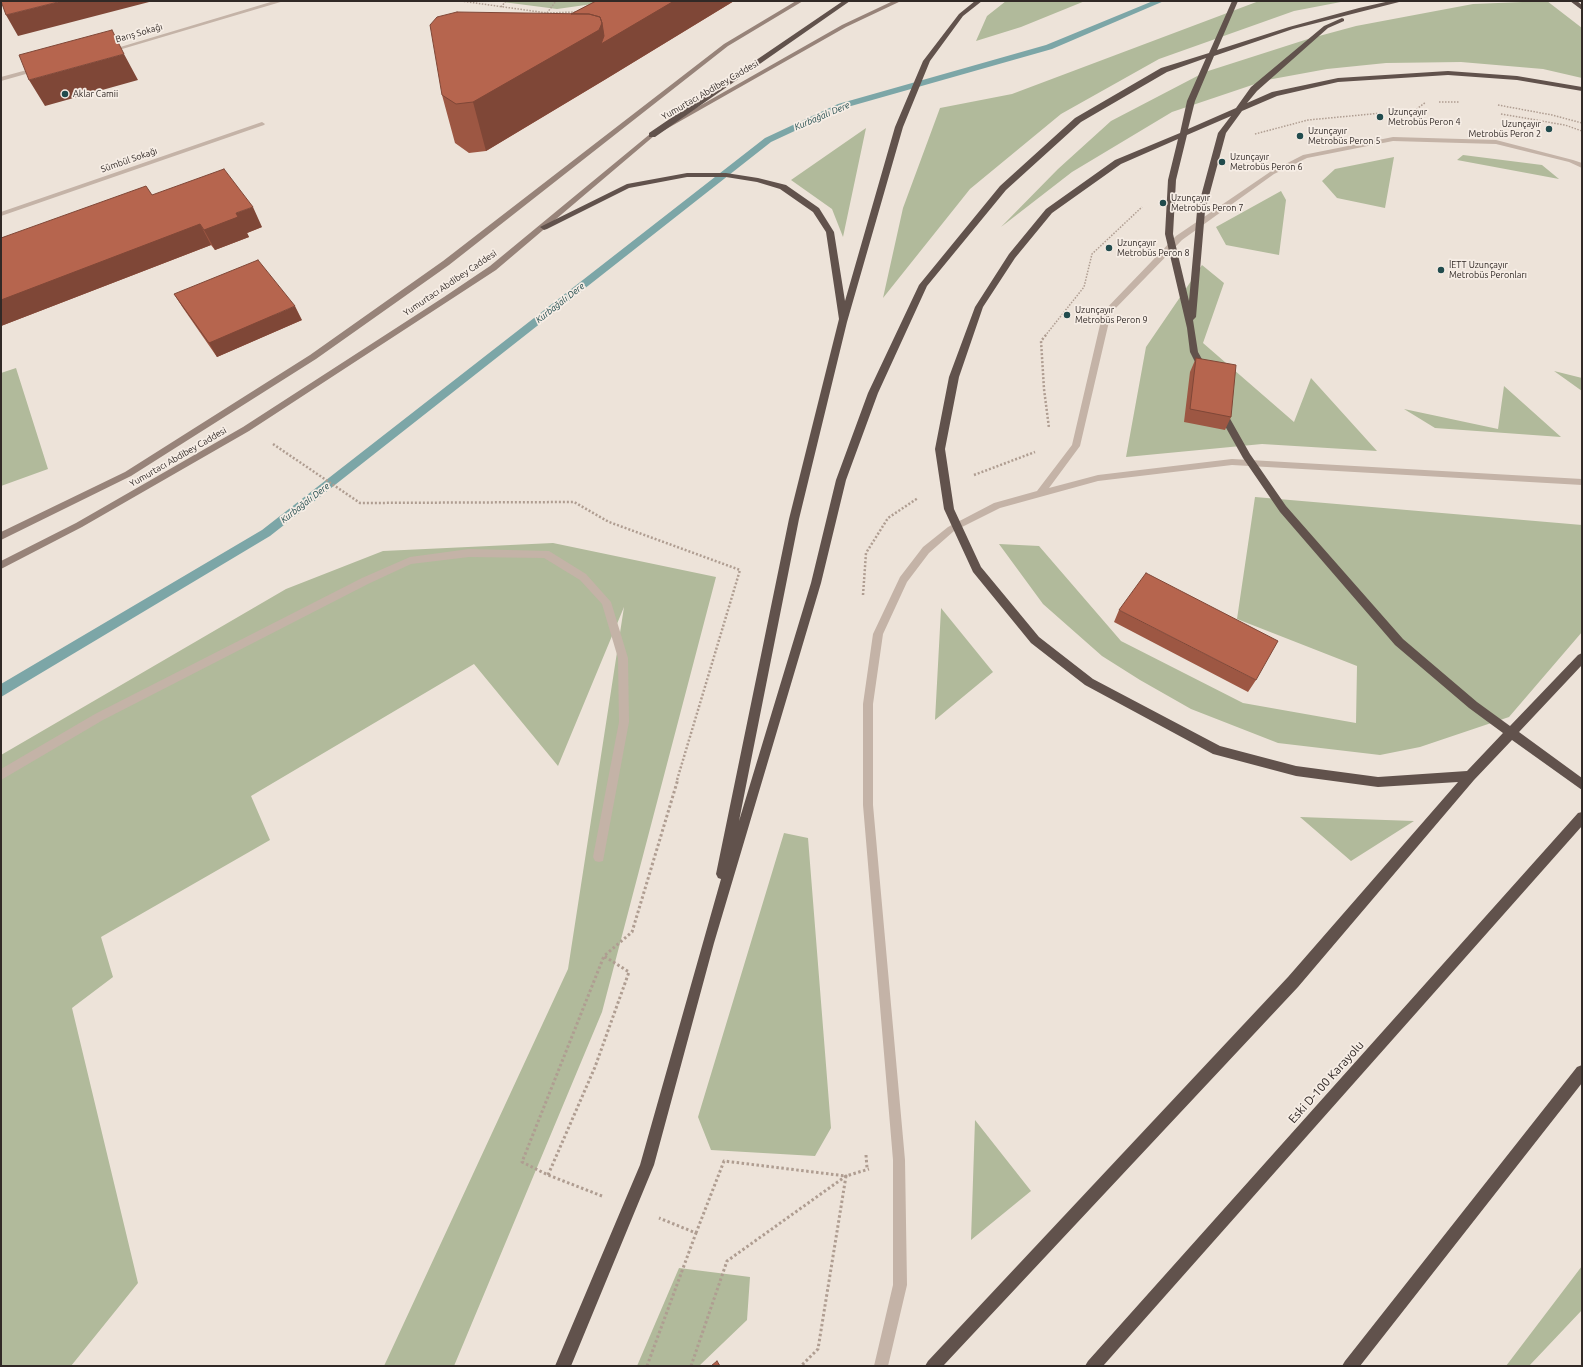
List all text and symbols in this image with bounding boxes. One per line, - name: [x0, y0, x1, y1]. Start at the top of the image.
- street label: Barış Sokağı: [114, 21, 164, 45]
- street label: Yumurtacı Abdibey Caddesi: [660, 58, 760, 122]
- marker: Aklar Camii: [60, 89, 70, 99]
- place label: Aklar Camii: [73, 89, 118, 99]
- water label: Kurbağalı Dere: [793, 100, 851, 132]
- place label: Uzunçayır Metrobüs Peron 4: [1388, 107, 1460, 128]
- marker: Uzunçayır Metrobüs Peron 4: [1375, 112, 1385, 122]
- place label: Uzunçayır Metrobüs Peron 2: [1469, 119, 1541, 140]
- marker: Uzunçayır Metrobüs Peron 2: [1544, 124, 1554, 134]
- place label: Uzunçayır Metrobüs Peron 5: [1308, 126, 1380, 147]
- marker: Uzunçayır Metrobüs Peron 5: [1295, 131, 1305, 141]
- street label: Sümbül Sokağı: [99, 145, 159, 175]
- place label: Uzunçayır Metrobüs Peron 6: [1230, 152, 1302, 173]
- marker: Uzunçayır Metrobüs Peron 6: [1217, 157, 1227, 167]
- place label: Uzunçayır Metrobüs Peron 7: [1171, 193, 1243, 214]
- marker: Uzunçayır Metrobüs Peron 7: [1158, 198, 1168, 208]
- place label: Uzunçayır Metrobüs Peron 8: [1117, 238, 1189, 259]
- marker: Uzunçayır Metrobüs Peron 8: [1104, 243, 1114, 253]
- street label: Yumurtacı Abdibey Caddesi: [401, 248, 499, 318]
- place label: İETT Uzunçayır Metrobüs Peronları: [1449, 260, 1527, 281]
- marker: İETT Uzunçayır Metrobüs Peronları: [1436, 265, 1446, 275]
- water label: Kurbağalı Dere: [534, 281, 586, 325]
- place label: Uzunçayır Metrobüs Peron 9: [1075, 305, 1147, 326]
- marker: Uzunçayır Metrobüs Peron 9: [1062, 310, 1072, 320]
- street label: Yumurtacı Abdibey Caddesi: [128, 425, 228, 489]
- water label: Kurbağalı Dere: [279, 481, 331, 525]
- street label: Eski D-100 Karayolu: [1285, 1038, 1367, 1126]

